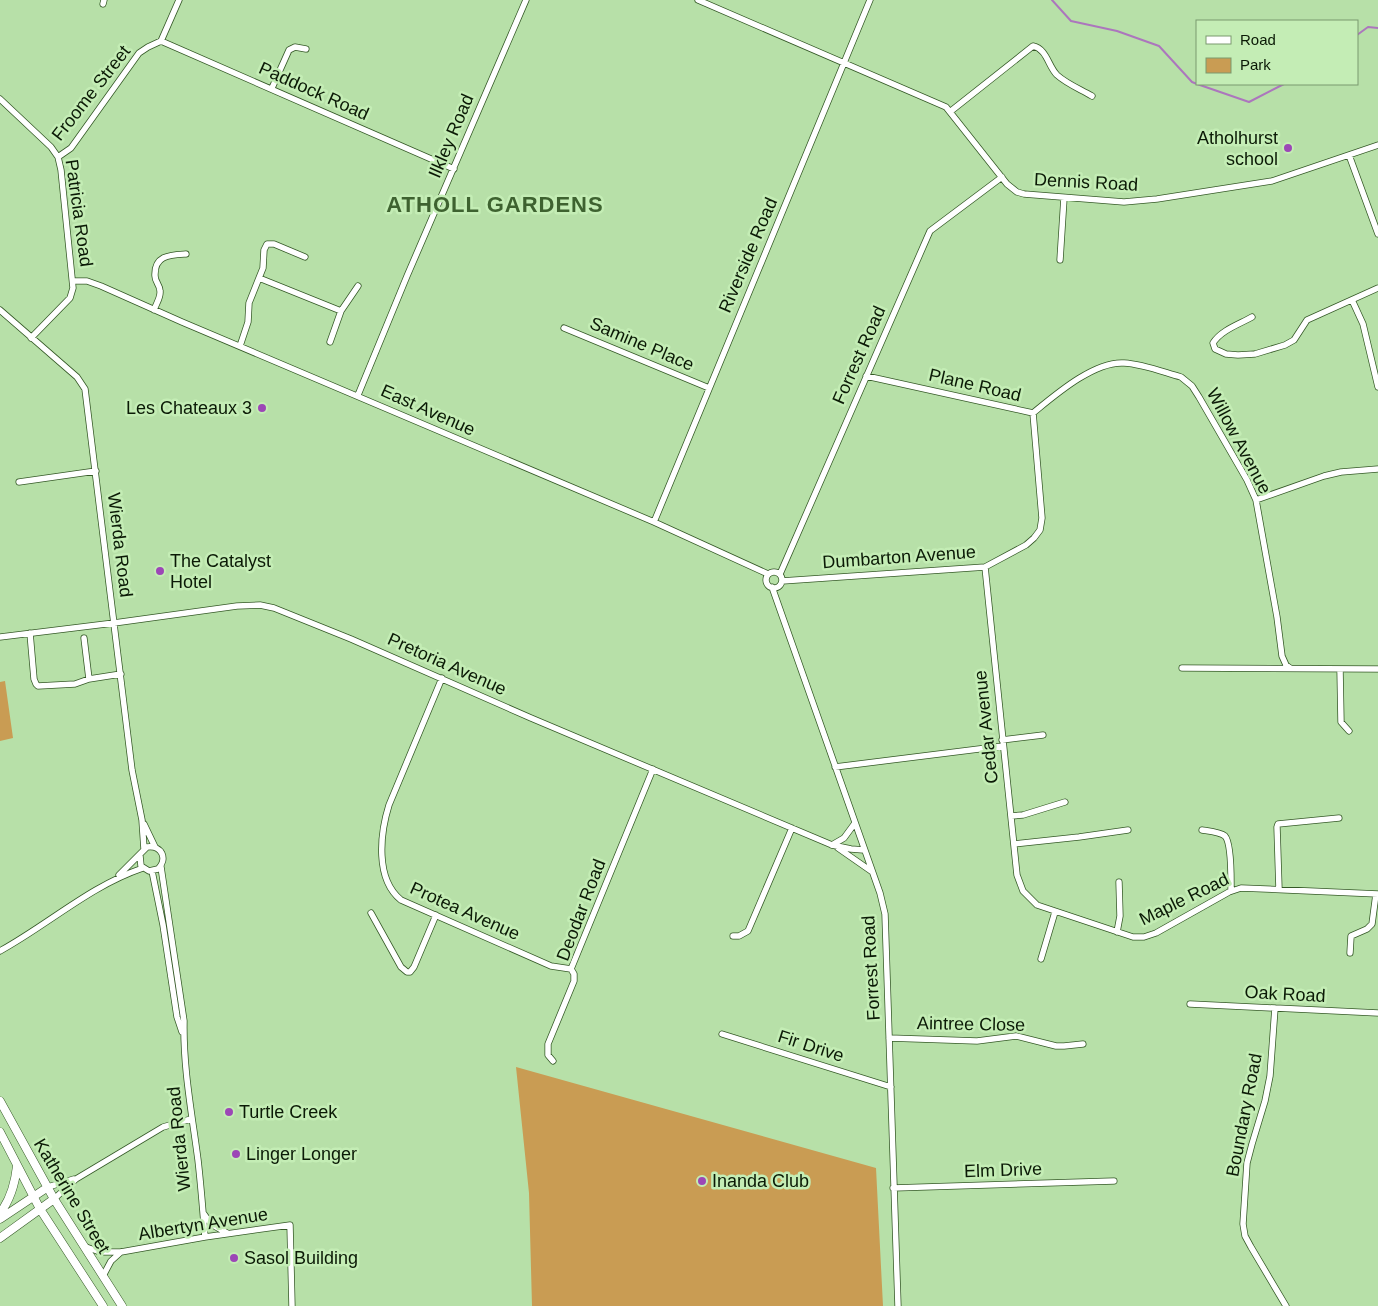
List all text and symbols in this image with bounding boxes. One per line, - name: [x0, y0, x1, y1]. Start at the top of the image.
- legend: [1196, 20, 1358, 85]
- text: Road: [1240, 31, 1276, 48]
- street label: Froome Street: [48, 42, 134, 144]
- text: Park: [1240, 56, 1271, 73]
- street label: Paddock Road: [256, 58, 372, 124]
- street label: Ilkley Road: [424, 91, 478, 181]
- place label: Atholhurst school: [1197, 128, 1278, 169]
- marker: Atholhurst school: [1282, 142, 1294, 154]
- street label: Patricia Road: [62, 158, 96, 268]
- street label: Dennis Road: [1034, 169, 1138, 195]
- district label: ATHOLL GARDENS: [386, 192, 604, 217]
- street label: Riverside Road: [715, 194, 781, 316]
- street label: Forrest Road: [829, 303, 889, 407]
- street label: Samine Place: [587, 313, 697, 375]
- street label: Plane Road: [927, 365, 1023, 405]
- street label: East Avenue: [378, 380, 478, 440]
- street label: Willow Avenue: [1203, 385, 1275, 497]
- place label: Les Chateaux 3: [126, 398, 252, 418]
- marker: Les Chateaux 3: [256, 402, 268, 414]
- street label: Wierda Road: [104, 492, 136, 598]
- street label: Dumbarton Avenue: [822, 542, 976, 572]
- place label: The Catalyst Hotel: [170, 551, 271, 592]
- marker: The Catalyst Hotel: [154, 565, 166, 577]
- street label: Pretoria Avenue: [385, 629, 509, 699]
- street label: Cedar Avenue: [970, 669, 1002, 785]
- street label: Deodar Road: [552, 856, 610, 964]
- street label: Maple Road: [1136, 869, 1232, 929]
- street label: Protea Avenue: [407, 878, 523, 944]
- street label: Forrest Road: [858, 915, 884, 1021]
- street label: Oak Road: [1244, 982, 1326, 1006]
- street label: Aintree Close: [917, 1013, 1025, 1035]
- street label: Fir Drive: [776, 1026, 846, 1066]
- street label: Boundary Road: [1222, 1052, 1266, 1178]
- street label: Wierda Road: [164, 1086, 194, 1192]
- place label: Turtle Creek: [239, 1102, 338, 1122]
- marker: Turtle Creek: [223, 1106, 235, 1118]
- street label: Katherine Street: [30, 1135, 114, 1257]
- place label: Linger Longer: [246, 1144, 357, 1164]
- marker: Linger Longer: [230, 1148, 242, 1160]
- street label: Elm Drive: [964, 1159, 1042, 1181]
- place label: Inanda Club: [712, 1171, 809, 1191]
- marker: Inanda Club: [696, 1175, 708, 1187]
- street label: Albertyn Avenue: [137, 1204, 269, 1244]
- place label: Sasol Building: [244, 1248, 358, 1268]
- marker: Sasol Building: [228, 1252, 240, 1264]

